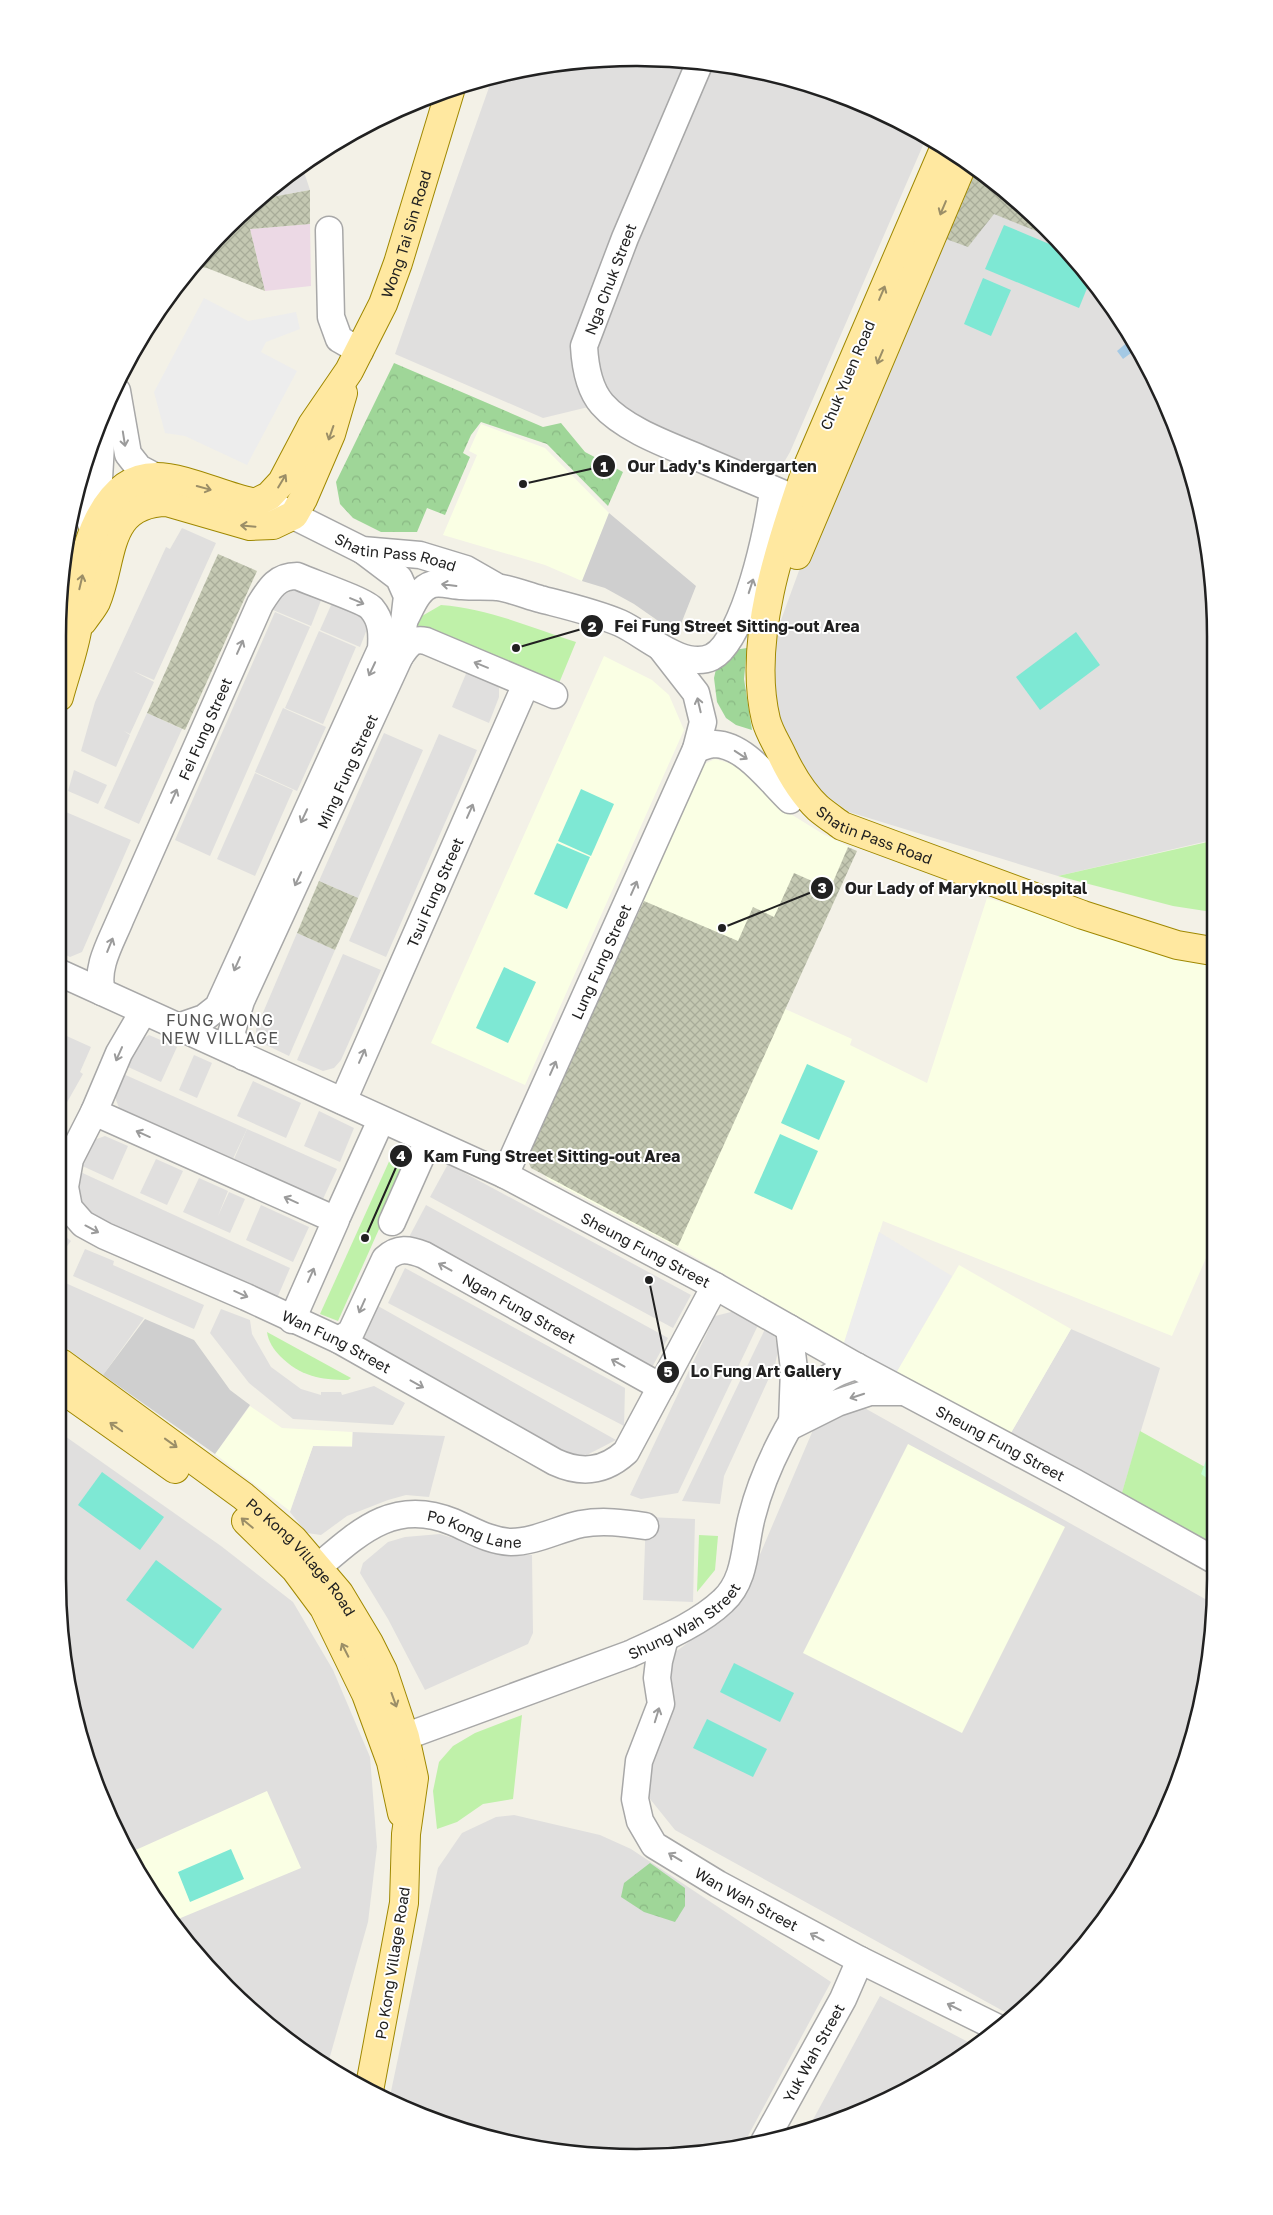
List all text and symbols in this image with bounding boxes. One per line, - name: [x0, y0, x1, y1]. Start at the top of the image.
- street label: Wong Tai Sin Road: [377, 168, 434, 300]
- one-way arrow: [938, 200, 948, 215]
- street label: Nga Chuk Street: [580, 221, 640, 337]
- one-way arrow: [877, 286, 887, 301]
- street label: Chuk Yuen Road: [816, 318, 878, 432]
- one-way arrow: [874, 349, 884, 364]
- one-way arrow: [326, 425, 335, 440]
- one-way arrow: [120, 430, 130, 446]
- callout: Our Lady's Kindergarten: [592, 451, 826, 482]
- text: Our Lady's Kindergarten: [627, 456, 817, 476]
- text: 1: [600, 457, 608, 475]
- one-way arrow: [276, 474, 287, 488]
- one-way arrow: [195, 483, 211, 493]
- one-way arrow: [240, 521, 256, 530]
- street label: Shatin Pass Road: [332, 529, 458, 575]
- one-way arrow: [77, 575, 86, 591]
- one-way arrow: [746, 578, 756, 594]
- one-way arrow: [441, 580, 457, 590]
- one-way arrow: [349, 597, 364, 606]
- callout: Fei Fung Street Sitting-out Area: [580, 611, 870, 642]
- text: Fei Fung Street Sitting-out Area: [614, 616, 860, 636]
- text: 2: [587, 617, 597, 635]
- one-way arrow: [236, 640, 246, 655]
- one-way arrow: [474, 660, 489, 670]
- one-way arrow: [367, 661, 376, 676]
- street label: Fei Fung Street: [174, 675, 235, 783]
- one-way arrow: [694, 698, 703, 714]
- street label: Ming Fung Street: [313, 711, 381, 831]
- one-way arrow: [734, 750, 748, 760]
- one-way arrow: [170, 789, 180, 804]
- street label: Shatin Pass Road: [813, 801, 935, 868]
- one-way arrow: [465, 804, 475, 819]
- one-way arrow: [299, 808, 308, 823]
- street label: Tsui Fung Street: [403, 835, 467, 950]
- one-way arrow: [293, 871, 302, 886]
- callout: Our Lady of Maryknoll Hospital: [810, 873, 1097, 904]
- text: 3: [817, 878, 827, 896]
- text: Our Lady of Maryknoll Hospital: [845, 878, 1088, 898]
- one-way arrow: [629, 881, 639, 896]
- street label: Lung Fung Street: [567, 901, 634, 1022]
- one-way arrow: [106, 938, 115, 953]
- one-way arrow: [231, 956, 241, 971]
- district label: FUNG WONG NEW VILLAGE: [161, 1010, 279, 1048]
- one-way arrow: [113, 1046, 123, 1061]
- one-way arrow: [358, 1049, 368, 1064]
- one-way arrow: [549, 1061, 558, 1076]
- one-way arrow: [136, 1128, 151, 1138]
- callout: Kam Fung Street Sitting-out Area: [389, 1140, 691, 1171]
- text: 4: [396, 1146, 406, 1164]
- text: Kam Fung Street Sitting-out Area: [424, 1146, 680, 1166]
- one-way arrow: [284, 1194, 299, 1204]
- street label: Sheung Fung Street: [578, 1208, 714, 1291]
- one-way arrow: [84, 1225, 99, 1234]
- one-way arrow: [439, 1262, 453, 1272]
- one-way arrow: [307, 1268, 317, 1283]
- street label: Ngan Fung Street: [459, 1269, 579, 1347]
- one-way arrow: [233, 1290, 248, 1300]
- one-way arrow: [357, 1298, 367, 1313]
- street label: Wan Fung Street: [279, 1306, 394, 1377]
- callout: Lo Fung Art Gallery: [656, 1356, 852, 1387]
- one-way arrow: [611, 1358, 626, 1368]
- text: Lo Fung Art Gallery: [691, 1361, 842, 1381]
- text: 5: [663, 1362, 673, 1380]
- one-way arrow: [409, 1379, 424, 1389]
- one-way arrow: [849, 1392, 865, 1402]
- street label: Sheung Fung Street: [933, 1401, 1068, 1485]
- one-way arrow: [109, 1422, 123, 1432]
- one-way arrow: [164, 1438, 178, 1448]
- street label: Po Kong Village Road: [243, 1494, 360, 1619]
- street label: Po Kong Lane: [426, 1506, 522, 1551]
- one-way arrow: [240, 1517, 253, 1528]
- street label: Shung Wah Street: [625, 1580, 744, 1663]
- one-way arrow: [339, 1643, 349, 1658]
- one-way arrow: [390, 1691, 399, 1707]
- one-way arrow: [653, 1708, 663, 1724]
- one-way arrow: [669, 1852, 683, 1862]
- street label: Wan Wah Street: [692, 1863, 801, 1934]
- street label: Po Kong Village Road: [371, 1885, 413, 2041]
- one-way arrow: [810, 1932, 825, 1941]
- street label: Yuk Wah Street: [779, 2000, 848, 2105]
- one-way arrow: [947, 2002, 962, 2012]

